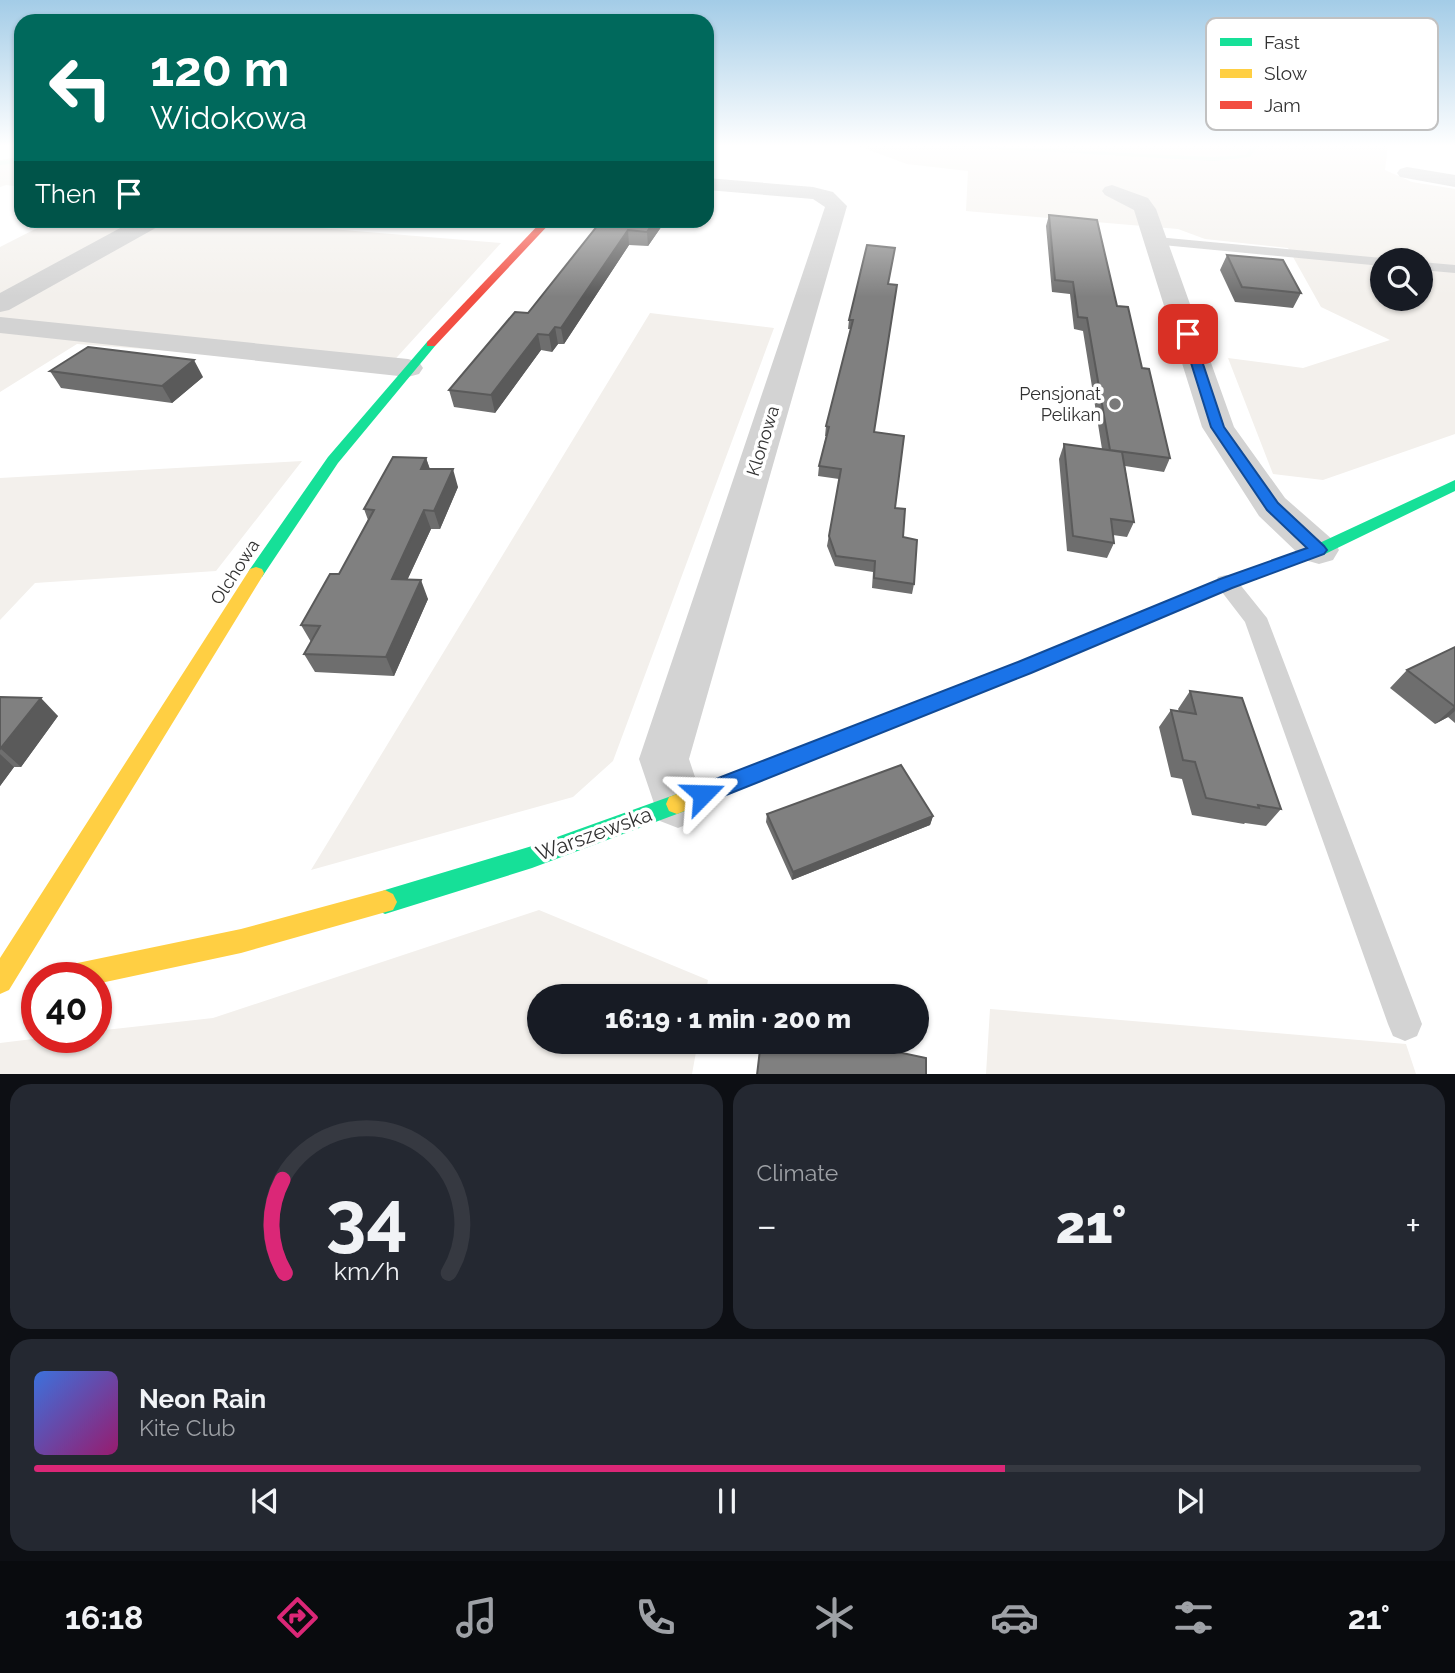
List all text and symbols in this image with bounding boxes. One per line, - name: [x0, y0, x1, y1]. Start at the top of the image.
- legend: [1206, 18, 1438, 130]
- text: Fast: [1264, 31, 1300, 53]
- text: 120 m: [150, 40, 289, 97]
- icon: left: [35, 42, 126, 133]
- text: Slow: [1264, 62, 1308, 84]
- text: Jam: [1264, 94, 1301, 116]
- text: Widokowa: [150, 99, 307, 136]
- icon: arrive: [110, 175, 148, 213]
- text: Then: [35, 179, 96, 209]
- map controls: [1370, 248, 1433, 311]
- button: search: [1370, 248, 1433, 311]
- pin: [1158, 304, 1218, 364]
- icon: arrive: [1169, 315, 1207, 353]
- place label: Pensjonat Pelikan: [1019, 383, 1101, 425]
- marker: Pensjonat Pelikan: [1107, 396, 1123, 412]
- street label: Klonowa: [742, 403, 783, 478]
- street label: Olchowa: [206, 535, 263, 608]
- position arrow: [666, 757, 740, 831]
- street label: Warszewska: [533, 801, 655, 866]
- speed limit sign: 40: [21, 962, 112, 1053]
- text: 16:19 · 1 min · 200 m: [605, 1004, 851, 1034]
- text: Climate: [757, 1159, 838, 1186]
- text: 34: [325, 1175, 407, 1260]
- text: 21°: [1056, 1194, 1127, 1255]
- text: −: [757, 1203, 777, 1248]
- text: +: [1405, 1203, 1421, 1248]
- text: km/h: [333, 1255, 399, 1285]
- text: Neon Rain: [139, 1384, 266, 1414]
- text: Kite Club: [139, 1414, 236, 1441]
- icon: previous: [246, 1482, 284, 1520]
- icon: pause: [708, 1482, 746, 1520]
- icon: next: [1171, 1482, 1209, 1520]
- icon: directions: [273, 1593, 322, 1642]
- icon: music: [452, 1593, 501, 1642]
- icon: phone: [631, 1593, 680, 1642]
- icon: climate: [810, 1593, 859, 1642]
- icon: car: [990, 1593, 1039, 1642]
- icon: filters: [1169, 1593, 1218, 1642]
- text: 16:18: [65, 1599, 143, 1636]
- text: 21°: [1348, 1599, 1390, 1636]

